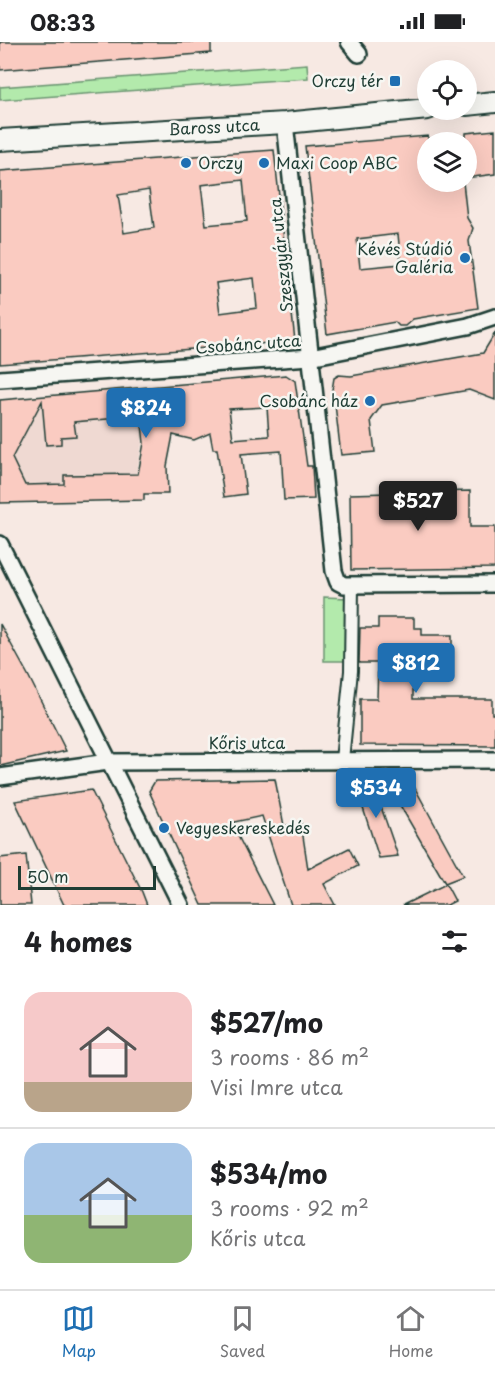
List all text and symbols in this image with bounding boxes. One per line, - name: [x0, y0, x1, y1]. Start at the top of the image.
- text: 08:33: [30, 5, 95, 38]
- map controls: [417, 60, 477, 192]
- button: locate: [417, 60, 477, 120]
- place label: Orczy tér: [311, 68, 384, 92]
- marker: Orczy tér: [388, 74, 402, 88]
- street label: Baross utca: [168, 112, 260, 140]
- button: layers: [417, 132, 477, 192]
- place label: Orczy: [198, 150, 243, 174]
- place label: Maxi Coop ABC: [276, 150, 398, 174]
- marker: Orczy: [179, 156, 193, 170]
- marker: Maxi Coop ABC: [257, 156, 271, 170]
- street label: Szeszgyár utca: [262, 197, 298, 313]
- place label: Kévés Stúdió Galéria: [357, 236, 453, 278]
- marker: Kévés Stúdió Galéria: [458, 251, 472, 265]
- street label: Csobánc utca: [194, 327, 302, 359]
- pin: $824: [110, 388, 182, 439]
- place label: Csobánc ház: [259, 388, 358, 412]
- text: $824: [120, 392, 172, 422]
- marker: Csobánc ház: [363, 394, 377, 408]
- pin: $527: [382, 481, 454, 532]
- text: $527: [393, 485, 443, 515]
- pin: $812: [380, 643, 452, 694]
- text: $812: [392, 647, 440, 677]
- street label: Kőris utca: [209, 730, 285, 754]
- pin: $534: [340, 768, 412, 819]
- text: $534: [350, 772, 402, 802]
- place label: Vegyeskereskedés: [176, 815, 310, 839]
- marker: Vegyeskereskedés: [157, 821, 171, 835]
- scale bar: [18, 863, 156, 890]
- text: 50 m: [27, 864, 68, 888]
- text: 4 homes: [24, 922, 132, 961]
- icon: filters: [438, 925, 471, 958]
- text: $527/mo: [210, 1003, 323, 1042]
- icon: home: [72, 1016, 144, 1088]
- text: 3 rooms · 86 m²: [210, 1042, 369, 1072]
- text: Visi Imre utca: [210, 1072, 343, 1102]
- text: $534/mo: [210, 1154, 327, 1193]
- icon: home: [72, 1167, 144, 1239]
- text: 3 rooms · 92 m²: [210, 1193, 369, 1223]
- text: Kőris utca: [210, 1223, 306, 1253]
- tab: Map: [62, 1302, 96, 1362]
- tab: Saved: [220, 1302, 265, 1362]
- tab: Home: [389, 1302, 433, 1362]

